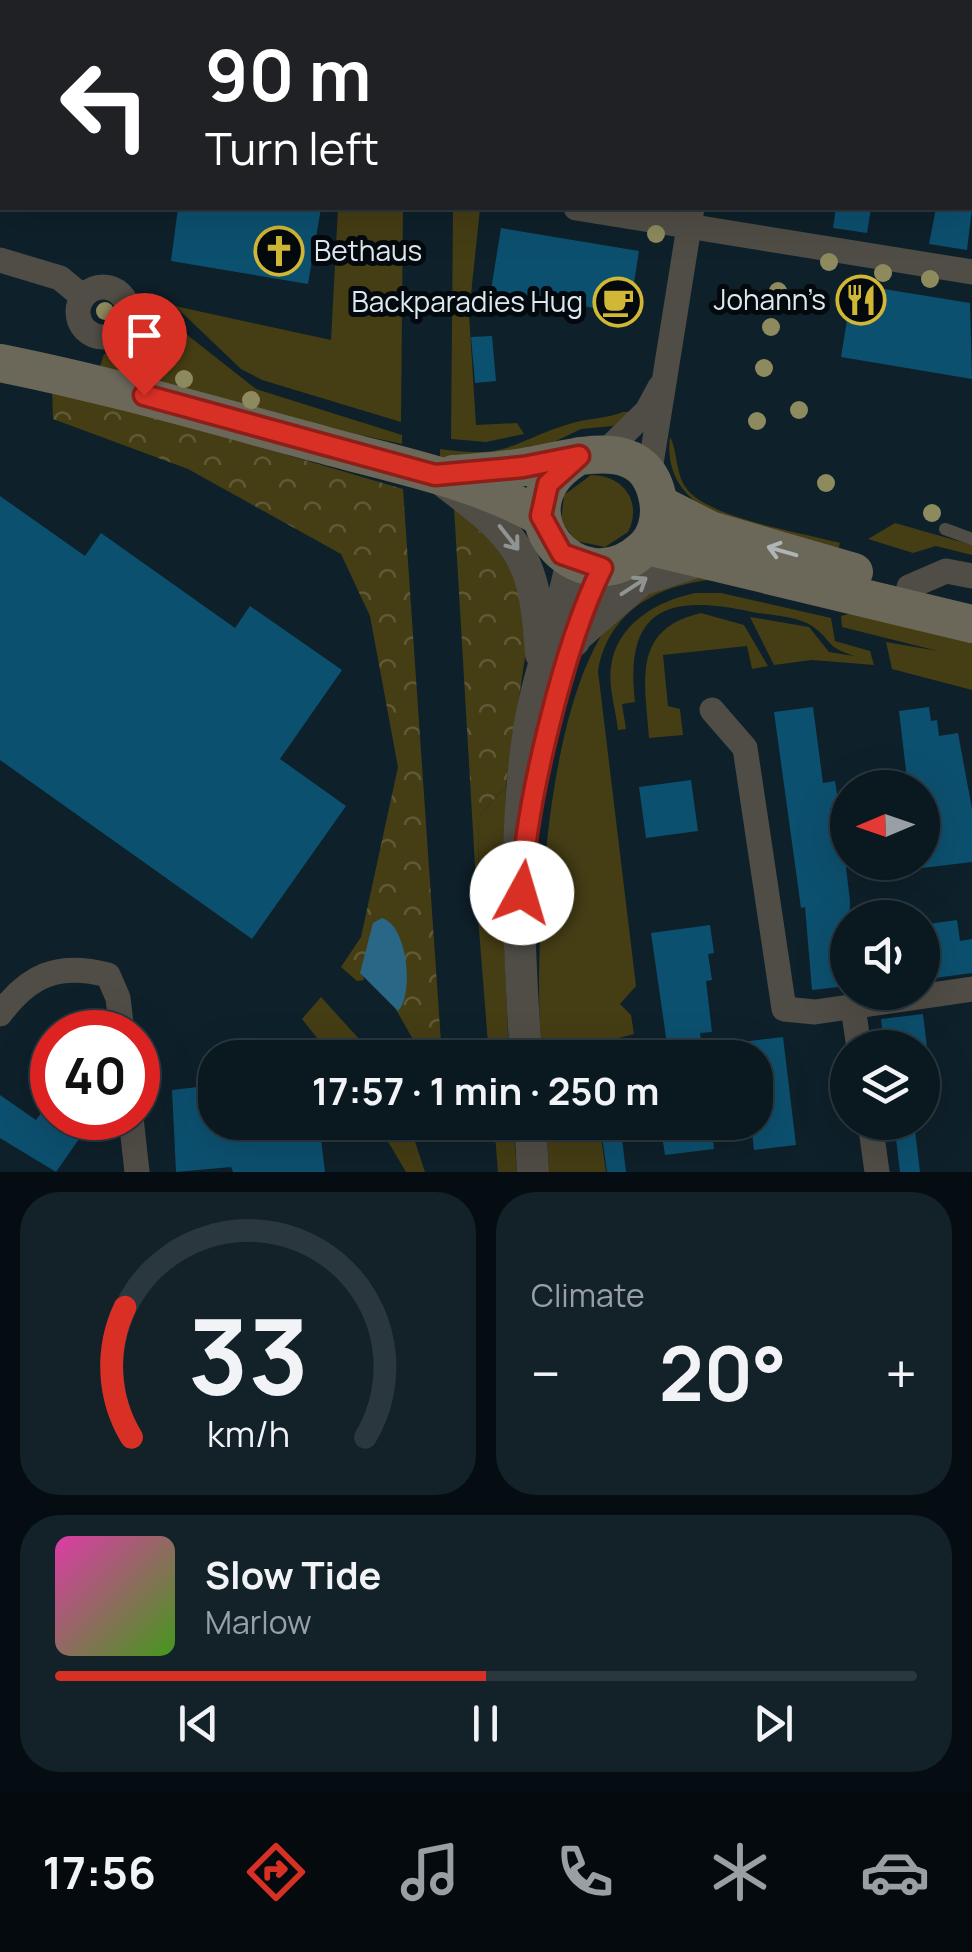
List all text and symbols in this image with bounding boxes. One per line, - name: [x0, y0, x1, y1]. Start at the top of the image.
- text: 90 m: [205, 26, 372, 122]
- icon: left: [40, 40, 170, 170]
- text: Turn left: [205, 117, 379, 179]
- church icon: Bethaus: [253, 225, 305, 277]
- place label: Bethaus: [314, 231, 422, 269]
- restaurant icon: Johann’s: [835, 274, 887, 326]
- cafe icon: Backparadies Hug: [592, 276, 644, 328]
- place label: Johann’s: [713, 280, 826, 318]
- place label: Backparadies Hug: [352, 282, 583, 320]
- pin: [102, 293, 187, 396]
- icon: arrive: [117, 308, 172, 363]
- one-way arrow: [499, 524, 520, 551]
- one-way arrow: [767, 541, 798, 559]
- one-way arrow: [620, 575, 648, 596]
- north arrow: [830, 770, 940, 880]
- map controls: [830, 770, 940, 1140]
- position arrow: [470, 841, 574, 945]
- button: sound: [830, 900, 940, 1010]
- speed limit sign: 40: [30, 1010, 160, 1140]
- button: layers: [830, 1030, 940, 1140]
- text: 17:57 · 1 min · 250 m: [312, 1064, 659, 1116]
- text: Climate: [531, 1273, 645, 1317]
- text: 33: [188, 1284, 308, 1426]
- text: 20°: [659, 1321, 787, 1424]
- text: −: [531, 1335, 561, 1411]
- text: +: [885, 1335, 917, 1411]
- text: km/h: [206, 1409, 290, 1458]
- text: Slow Tide: [205, 1548, 382, 1600]
- text: Marlow: [205, 1600, 312, 1644]
- icon: previous: [171, 1696, 226, 1751]
- icon: pause: [458, 1696, 513, 1751]
- icon: next: [746, 1696, 801, 1751]
- icon: directions: [241, 1837, 311, 1907]
- icon: music: [395, 1837, 465, 1907]
- icon: phone: [550, 1837, 620, 1907]
- icon: climate: [705, 1837, 775, 1907]
- icon: car: [860, 1837, 930, 1907]
- text: 17:56: [42, 1841, 156, 1903]

